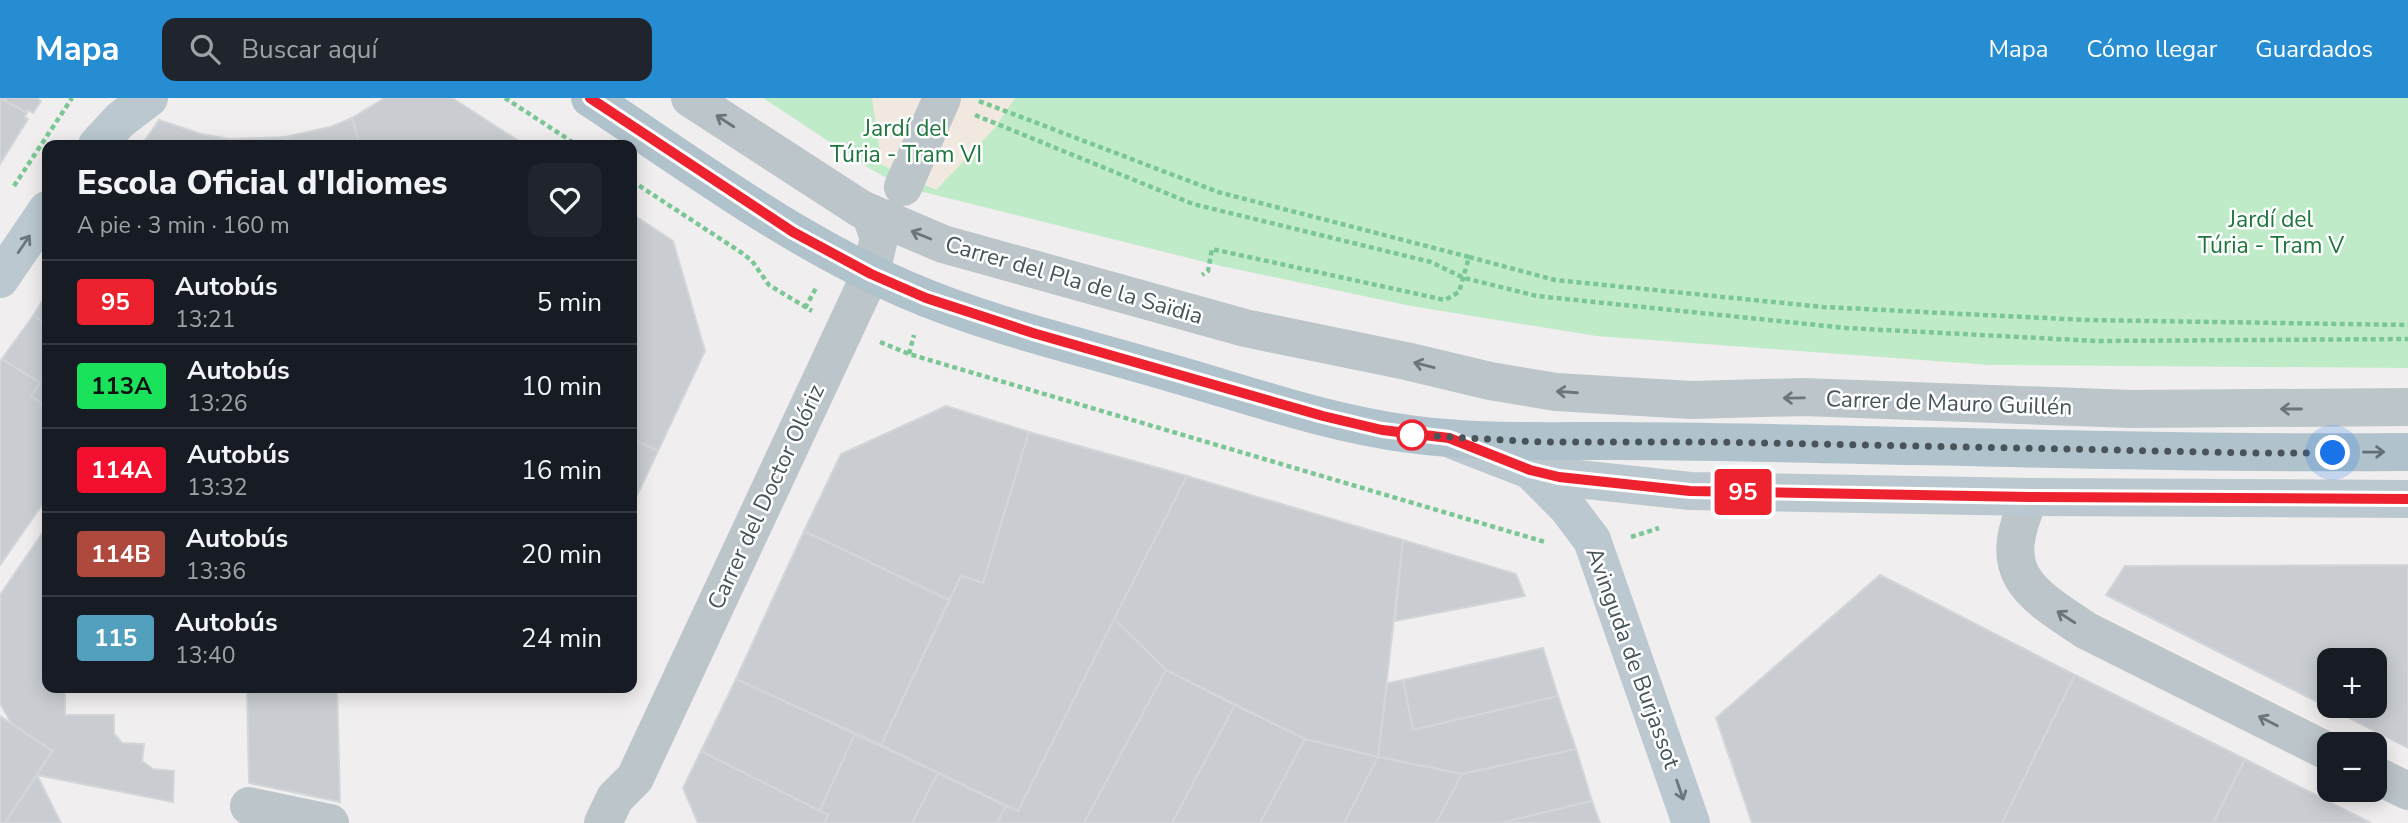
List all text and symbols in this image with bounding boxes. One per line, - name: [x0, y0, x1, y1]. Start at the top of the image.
- search box: [162, 18, 652, 81]
- text: Mapa: [35, 27, 120, 72]
- icon: search: [186, 30, 224, 68]
- text: Buscar aquí: [242, 32, 377, 67]
- text: Mapa: [1988, 33, 2048, 65]
- text: Cómo llegar: [2086, 33, 2217, 65]
- text: Guardados: [2255, 33, 2373, 65]
- park label: Jardí del Túria - Tram VI: [830, 113, 982, 170]
- one-way arrow: [715, 114, 735, 128]
- text: Escola Oficial d'Idiomes: [77, 161, 448, 206]
- button: heart: [528, 163, 602, 237]
- park label: Jardí del Túria - Tram V: [2198, 204, 2344, 261]
- text: A pie · 3 min · 160 m: [77, 210, 290, 241]
- one-way arrow: [910, 228, 932, 241]
- street label: Carrer del Pla de la Saïdia: [941, 228, 1207, 332]
- one-way arrow: [17, 235, 31, 254]
- text: Autobús: [175, 269, 278, 304]
- text: 5 min: [537, 285, 602, 320]
- text: 95: [101, 286, 130, 318]
- text: 13:21: [175, 304, 235, 335]
- text: Autobús: [187, 353, 290, 388]
- one-way arrow: [1413, 358, 1436, 371]
- text: 10 min: [521, 369, 602, 404]
- text: 113A: [91, 370, 152, 402]
- street label: Carrer del Doctor Olóriz: [700, 379, 832, 615]
- street label: Carrer de Mauro Guillén: [1825, 383, 2073, 423]
- one-way arrow: [1556, 385, 1579, 398]
- text: 13:26: [187, 388, 248, 419]
- one-way arrow: [1783, 391, 1806, 404]
- one-way arrow: [2280, 402, 2303, 416]
- unlabelled marker: [1397, 420, 1427, 450]
- your location: [2315, 435, 2350, 470]
- text: Autobús: [187, 437, 290, 472]
- one-way arrow: [2362, 445, 2385, 459]
- text: 16 min: [521, 453, 602, 488]
- text: 114A: [91, 454, 152, 486]
- line badge: 95: [1712, 469, 1774, 515]
- text: 13:32: [187, 472, 248, 503]
- text: 95: [1729, 476, 1757, 508]
- text: Autobús: [186, 521, 288, 556]
- text: 20 min: [521, 537, 602, 572]
- text: 114B: [91, 538, 151, 570]
- street label: Avinguda de Burjassot: [1579, 543, 1688, 774]
- text: 13:36: [186, 556, 246, 587]
- text: Autobús: [175, 605, 278, 640]
- one-way arrow: [2057, 610, 2076, 625]
- text: 24 min: [521, 621, 602, 656]
- text: 115: [94, 622, 137, 654]
- text: 13:40: [175, 640, 235, 671]
- map controls: [2317, 648, 2387, 802]
- button: +: [2317, 648, 2387, 718]
- one-way arrow: [2258, 714, 2279, 728]
- button: −: [2317, 732, 2387, 802]
- one-way arrow: [1675, 778, 1687, 800]

